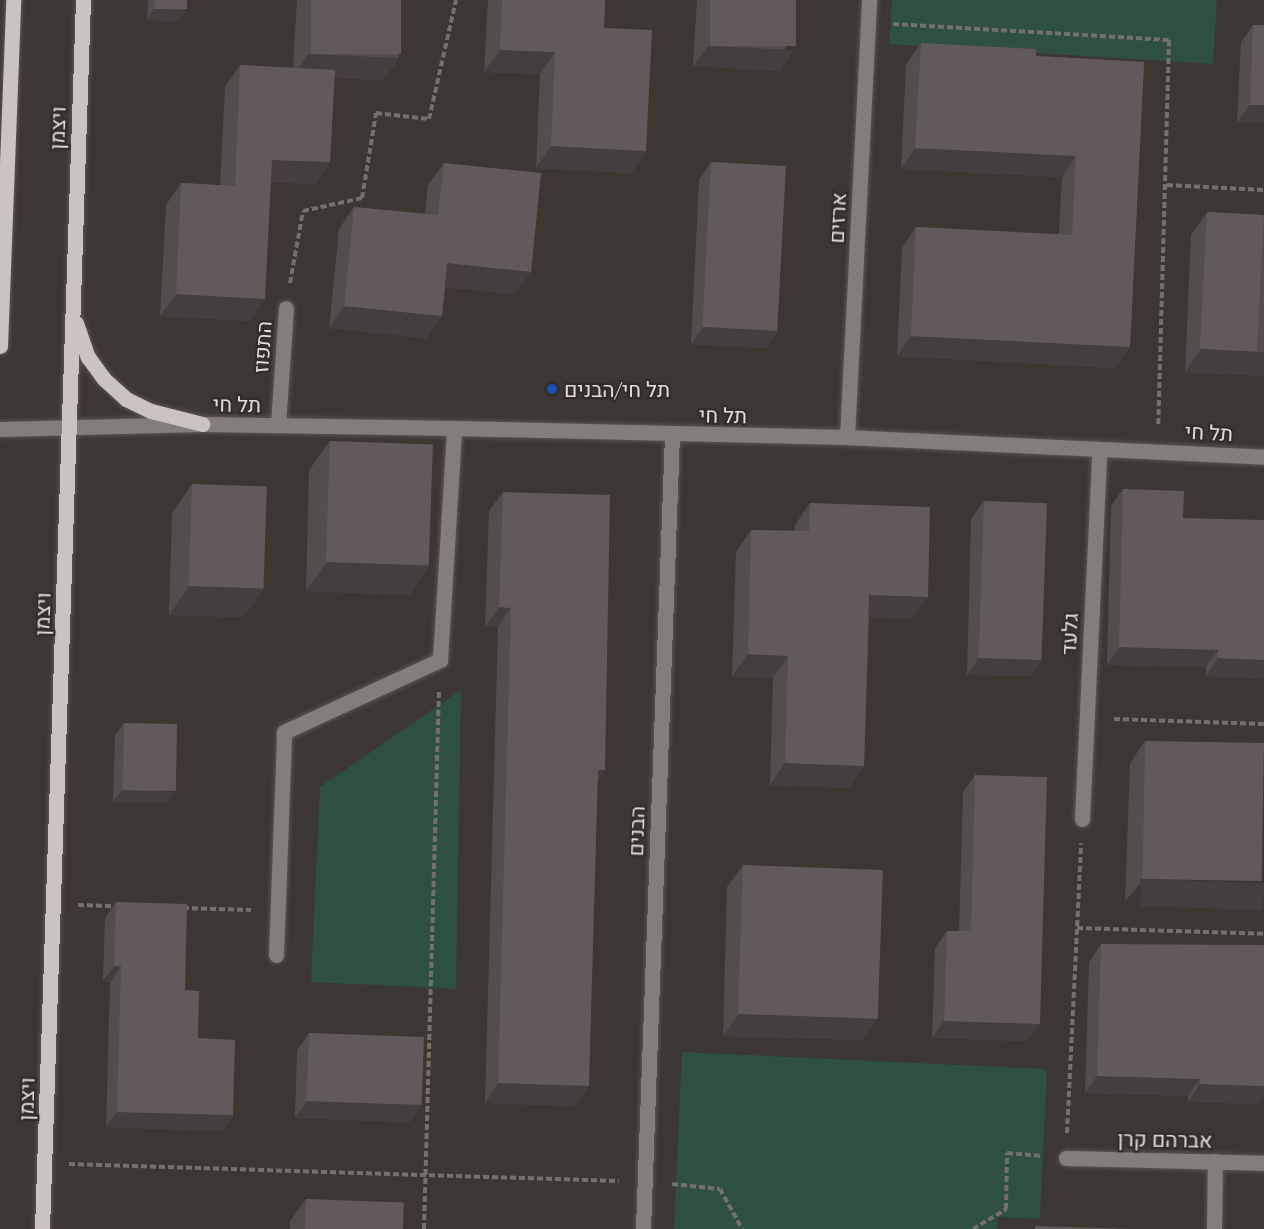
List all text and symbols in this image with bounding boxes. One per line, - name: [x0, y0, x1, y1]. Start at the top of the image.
- street label: ויצמן: [44, 106, 70, 150]
- street label: ארזים: [823, 192, 851, 244]
- street label: התפוז: [248, 320, 276, 374]
- place label: תל חי/הבנים: [564, 376, 670, 402]
- marker: תל חי/הבנים: [545, 382, 559, 396]
- street label: תל חי: [213, 391, 261, 417]
- street label: תל חי: [699, 402, 747, 428]
- street label: תל חי: [1184, 418, 1234, 446]
- street label: ויצמן: [29, 592, 55, 636]
- street label: גלעד: [1055, 612, 1083, 656]
- street label: הבנים: [623, 805, 649, 857]
- street label: ויצמן: [13, 1077, 39, 1121]
- street label: אברהם קרן: [1117, 1126, 1213, 1152]

